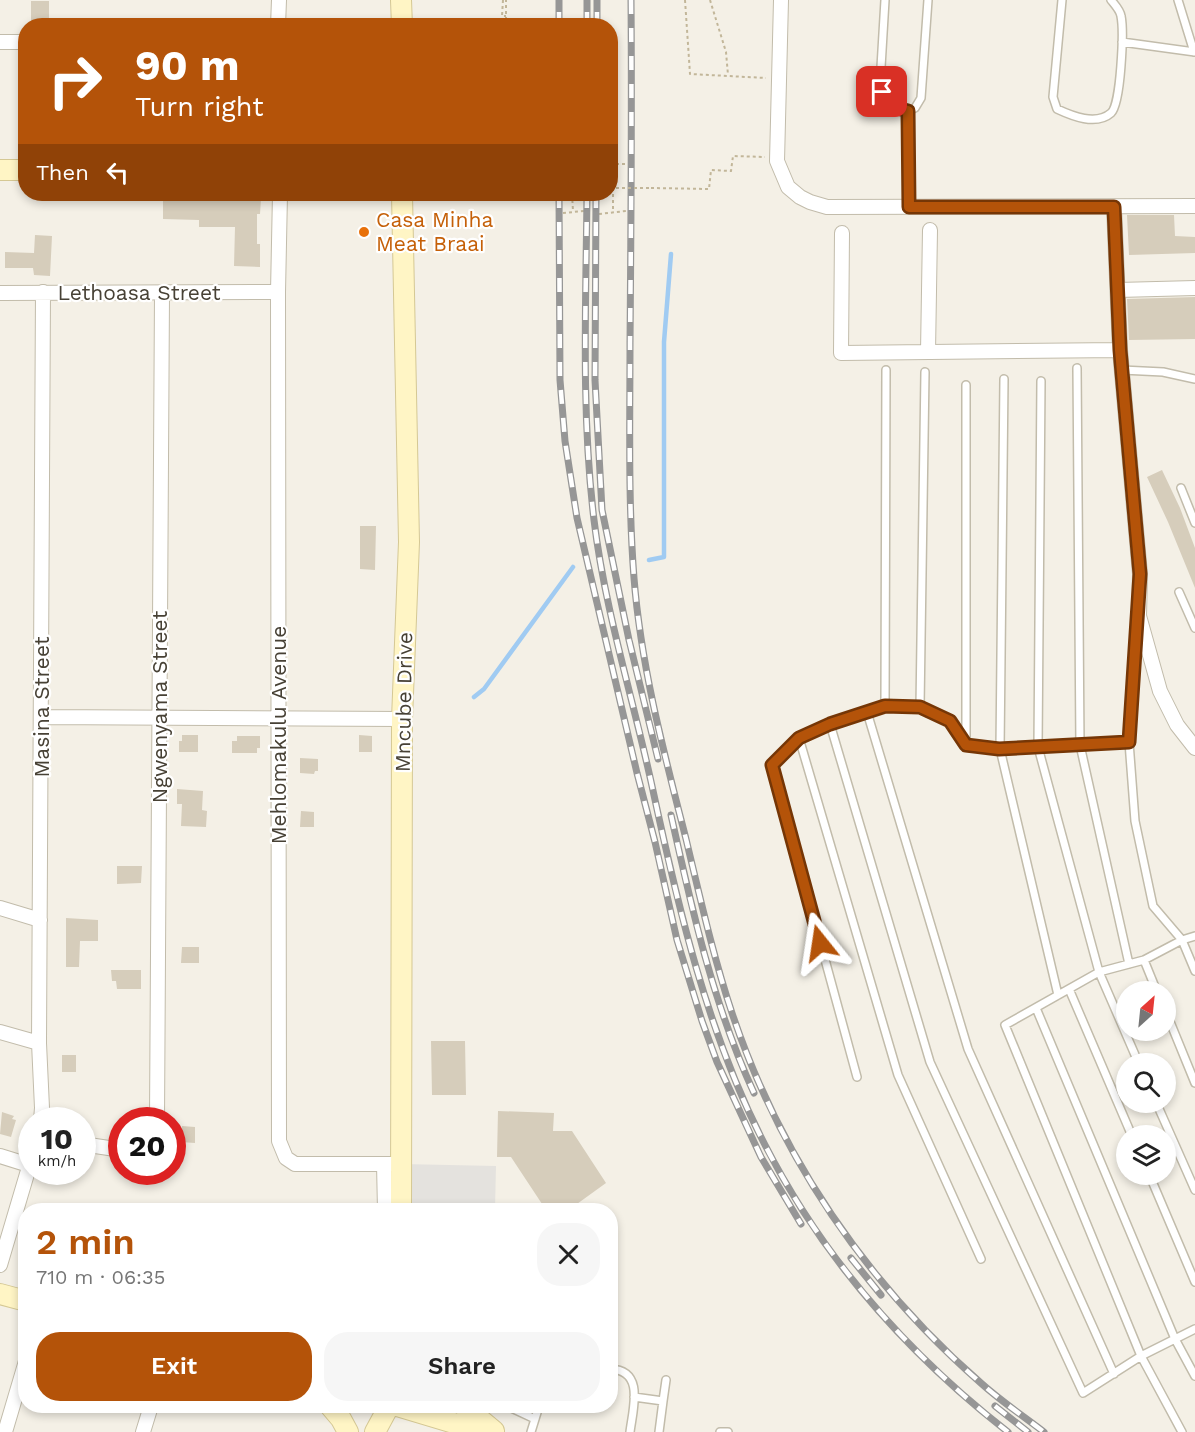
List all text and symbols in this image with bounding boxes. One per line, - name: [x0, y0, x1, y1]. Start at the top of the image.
- text: 90 m: [135, 41, 239, 90]
- icon: right: [36, 42, 114, 120]
- pin: [856, 66, 907, 117]
- icon: arrive: [865, 75, 898, 108]
- text: Turn right: [135, 91, 264, 123]
- icon: left: [101, 156, 134, 189]
- text: Then: [36, 160, 89, 185]
- place label: Casa Minha Meat Braai: [376, 207, 493, 256]
- marker: Casa Minha Meat Braai: [357, 225, 371, 239]
- street label: Lethoasa Street: [57, 280, 221, 305]
- street label: Ngwenyama Street: [147, 611, 172, 803]
- street label: Mehlomakulu Avenue: [266, 626, 291, 844]
- street label: Mncube Drive: [390, 632, 417, 772]
- street label: Masina Street: [29, 636, 54, 778]
- position arrow: [788, 911, 852, 975]
- north arrow: [1116, 981, 1176, 1041]
- map controls: [1116, 981, 1176, 1185]
- button: search: [1116, 1053, 1176, 1113]
- speed limit sign: 20: [108, 1107, 186, 1185]
- text: 10: [41, 1121, 73, 1156]
- button: layers: [1116, 1125, 1176, 1185]
- text: km/h: [38, 1152, 76, 1170]
- text: 2 min: [36, 1221, 135, 1263]
- button: close: [537, 1223, 600, 1286]
- text: 710 m · 06:35: [36, 1265, 165, 1289]
- button: Exit: [36, 1332, 312, 1401]
- button: Share: [324, 1332, 600, 1401]

